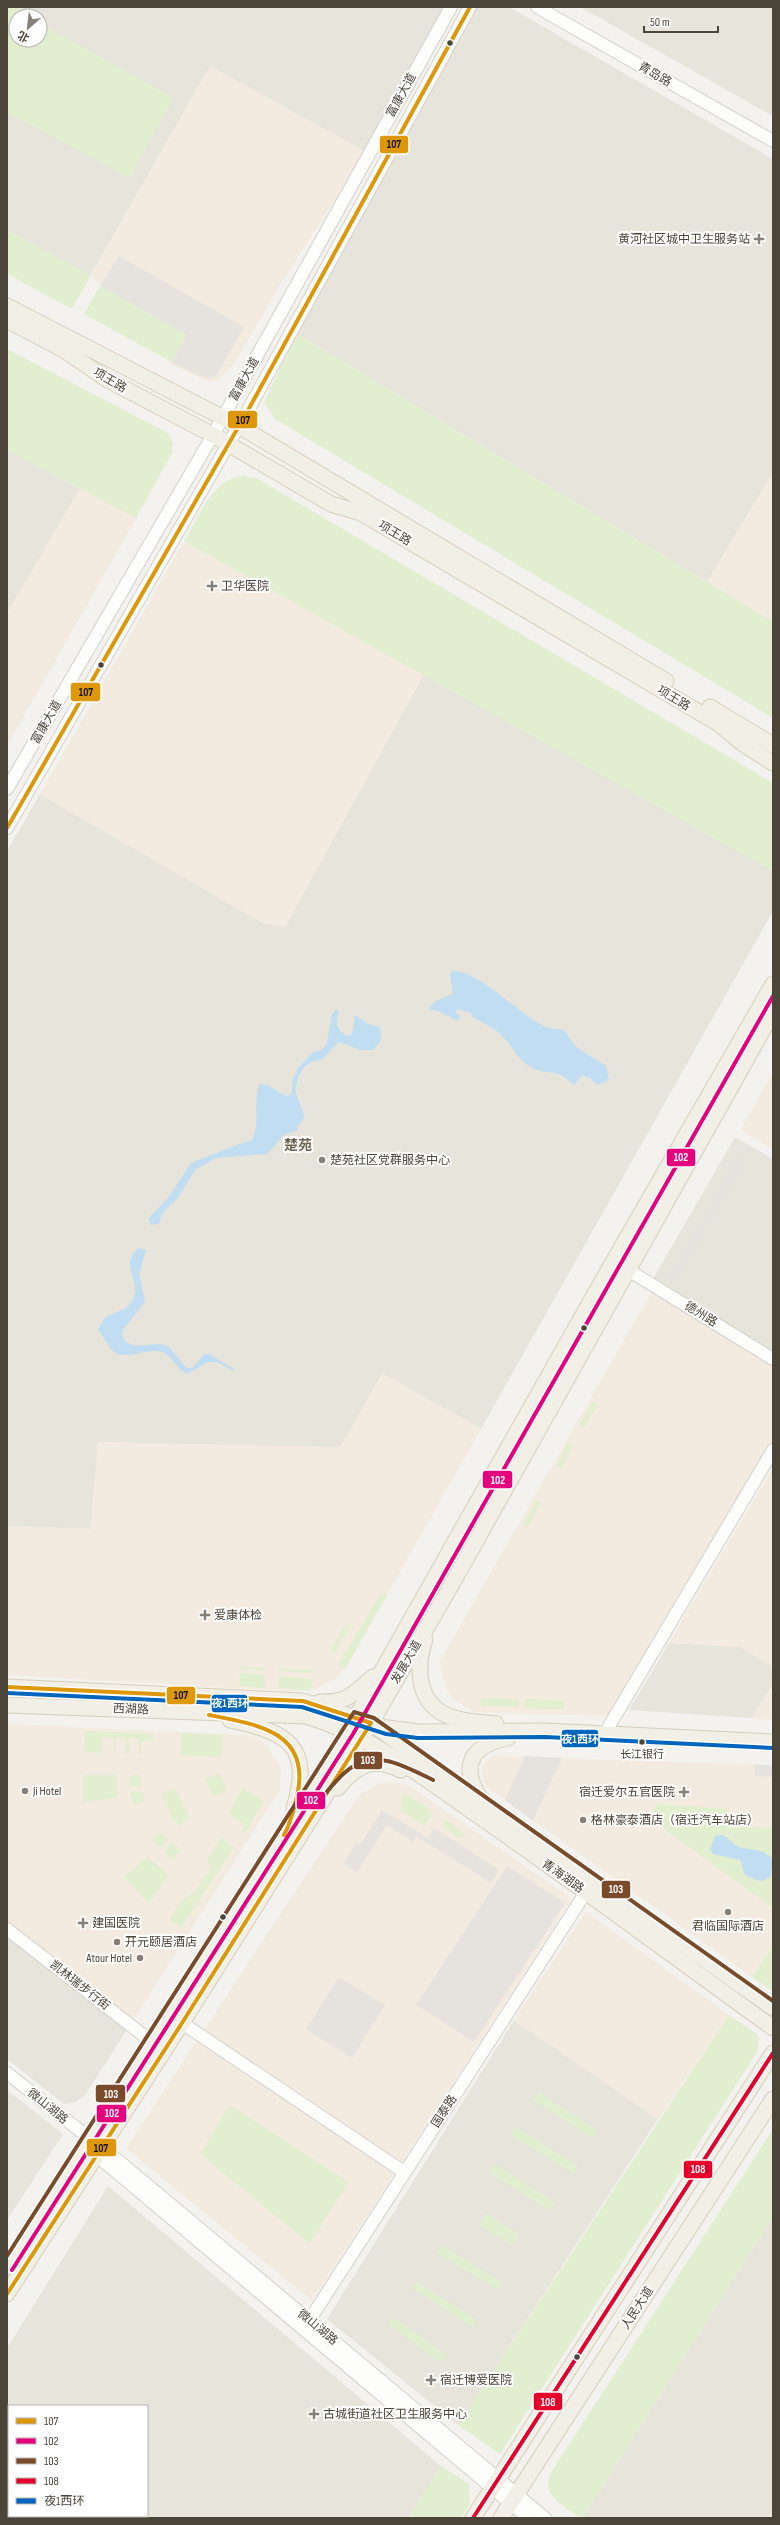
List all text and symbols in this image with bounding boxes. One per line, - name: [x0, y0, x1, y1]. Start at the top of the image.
- north arrow: [8, 8, 48, 48]
- scale bar: [644, 8, 718, 34]
- text: 50 m: [650, 15, 670, 30]
- text: 北: [16, 28, 31, 45]
- unlabelled marker: [445, 38, 455, 48]
- street label: 青岛路: [635, 59, 674, 90]
- street label: 富康大道: [383, 71, 420, 120]
- line badge: 107: [379, 135, 409, 154]
- text: 107: [387, 138, 401, 151]
- place label: 黄河社区城中卫生服务站: [618, 232, 750, 247]
- marker: 黄河社区城中卫生服务站: [753, 233, 765, 245]
- street label: 富康大道: [226, 355, 263, 404]
- street label: 项王路: [90, 365, 129, 396]
- line badge: 107: [227, 410, 258, 429]
- text: 107: [236, 414, 250, 427]
- street label: 项王路: [375, 518, 414, 549]
- place label: 卫华医院: [221, 579, 269, 594]
- marker: 卫华医院: [206, 580, 218, 592]
- unlabelled marker: [96, 660, 106, 670]
- line badge: 107: [70, 682, 101, 702]
- street label: 项王路: [654, 683, 693, 714]
- text: 107: [79, 686, 93, 699]
- street label: 富康大道: [28, 698, 65, 747]
- district label: 楚苑: [284, 1137, 312, 1154]
- line badge: 102: [666, 1148, 696, 1167]
- text: 102: [674, 1151, 688, 1164]
- place label: 楚苑社区党群服务中心: [330, 1153, 450, 1168]
- marker: 楚苑社区党群服务中心: [317, 1155, 327, 1165]
- street label: 德州路: [681, 1299, 720, 1330]
- unlabelled marker: [579, 1323, 589, 1333]
- line badge: 102: [482, 1470, 513, 1489]
- text: 102: [491, 1474, 505, 1487]
- place label: 爱康体检: [214, 1608, 262, 1623]
- marker: 爱康体检: [199, 1609, 211, 1621]
- street label: 发展大道: [388, 1638, 425, 1687]
- line badge: 107: [166, 1686, 196, 1705]
- text: 107: [174, 1689, 188, 1702]
- line badge: 夜1西环: [211, 1694, 248, 1713]
- text: 夜1西环: [211, 1697, 250, 1710]
- street label: 西湖路: [113, 1701, 149, 1718]
- line badge: 夜1西环: [561, 1729, 599, 1748]
- text: 夜1西环: [561, 1733, 600, 1746]
- marker: 长江银行: [637, 1737, 647, 1747]
- place label: 长江银行: [620, 1748, 664, 1761]
- line badge: 103: [353, 1751, 383, 1770]
- text: 103: [361, 1754, 375, 1767]
- place label: Ji Hotel: [32, 1784, 61, 1799]
- place label: 宿迁爱尔五官医院: [579, 1785, 675, 1800]
- marker: Ji Hotel: [20, 1786, 30, 1796]
- marker: 宿迁爱尔五官医院: [678, 1786, 690, 1798]
- line badge: 102: [296, 1791, 326, 1810]
- text: 102: [304, 1794, 318, 1807]
- place label: 格林豪泰酒店（宿迁汽车站店）: [591, 1813, 759, 1828]
- marker: 格林豪泰酒店（宿迁汽车站店）: [578, 1815, 588, 1825]
- street label: 青海湖路: [539, 1856, 587, 1896]
- line badge: 103: [601, 1880, 631, 1899]
- text: 103: [609, 1883, 623, 1896]
- marker: 君临国际酒店: [723, 1907, 733, 1917]
- unlabelled marker: [218, 1912, 228, 1922]
- place label: 建国医院: [92, 1916, 140, 1931]
- marker: 建国医院: [77, 1917, 89, 1929]
- place label: 君临国际酒店: [692, 1919, 764, 1934]
- place label: 开元颐居酒店: [125, 1935, 197, 1950]
- marker: 开元颐居酒店: [112, 1937, 122, 1947]
- place label: Atour Hotel: [85, 1951, 132, 1966]
- marker: Atour Hotel: [135, 1953, 145, 1963]
- street label: 凯林瑞步行街: [47, 1957, 113, 2013]
- line badge: 103: [95, 2084, 126, 2103]
- street label: 微山湖路: [24, 2085, 71, 2127]
- text: 103: [104, 2088, 118, 2101]
- street label: 国泰路: [428, 2092, 461, 2130]
- line badge: 102: [96, 2104, 127, 2123]
- text: 102: [105, 2107, 119, 2120]
- line badge: 107: [86, 2138, 117, 2157]
- text: 107: [94, 2142, 108, 2155]
- line badge: 108: [683, 2160, 713, 2179]
- text: 108: [691, 2163, 705, 2176]
- street label: 人民大道: [618, 2284, 657, 2332]
- street label: 微山湖路: [294, 2306, 341, 2349]
- unlabelled marker: [572, 2352, 582, 2362]
- place label: 宿迁博爱医院: [440, 2373, 512, 2388]
- marker: 宿迁博爱医院: [425, 2374, 437, 2386]
- line badge: 108: [533, 2392, 563, 2411]
- text: 108: [541, 2396, 555, 2409]
- legend: [8, 2405, 148, 2517]
- place label: 古城街道社区卫生服务中心: [323, 2407, 467, 2422]
- marker: 古城街道社区卫生服务中心: [308, 2408, 320, 2420]
- text: 107: [44, 2414, 59, 2429]
- text: 102: [44, 2434, 59, 2449]
- text: 103: [44, 2454, 59, 2469]
- text: 108: [44, 2474, 59, 2489]
- text: 夜1西环: [44, 2494, 84, 2509]

